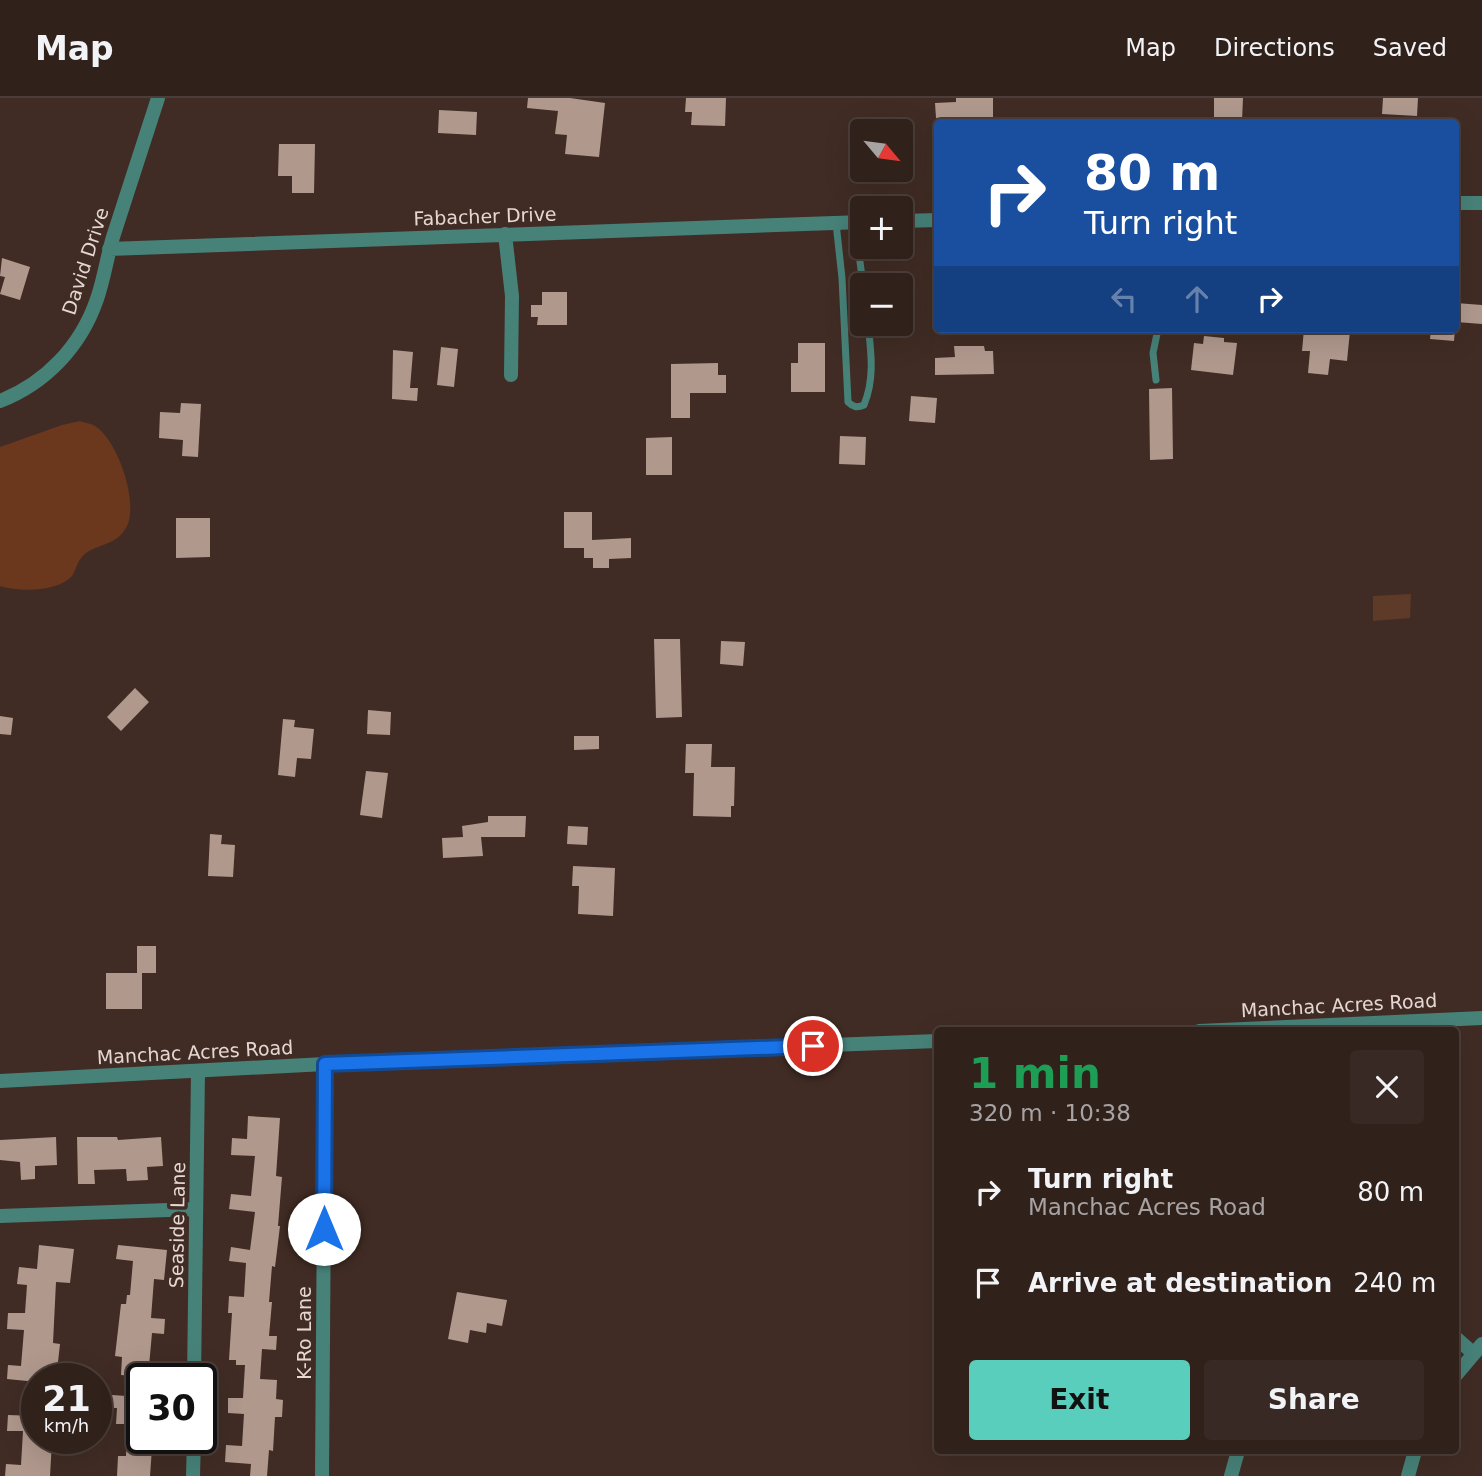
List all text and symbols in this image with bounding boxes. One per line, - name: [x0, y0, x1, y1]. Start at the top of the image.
- text: Map: [35, 29, 114, 68]
- text: Map: [1125, 34, 1176, 62]
- text: Directions: [1214, 34, 1335, 62]
- text: Saved: [1373, 34, 1447, 62]
- north arrow: [850, 119, 914, 182]
- map controls: [850, 119, 913, 336]
- text: 80 m: [1084, 145, 1220, 202]
- icon: right: [969, 147, 1060, 238]
- button: +: [850, 196, 913, 259]
- street label: Fabacher Drive: [413, 203, 557, 229]
- text: Turn right: [1084, 204, 1237, 242]
- street label: David Drive: [57, 205, 113, 317]
- button: −: [850, 273, 913, 336]
- icon: left: [1105, 280, 1143, 318]
- icon: ahead: [1178, 280, 1216, 318]
- icon: right: [1251, 280, 1289, 318]
- street label: Manchac Acres Road: [1240, 989, 1438, 1021]
- pin: [783, 1016, 843, 1076]
- icon: arrive: [794, 1027, 832, 1065]
- street label: Manchac Acres Road: [96, 1036, 294, 1068]
- text: 1 min: [969, 1049, 1101, 1098]
- button: close: [1350, 1050, 1424, 1124]
- text: 320 m · 10:38: [969, 1100, 1131, 1126]
- street label: Seaside Lane: [165, 1162, 189, 1288]
- text: Turn right: [1028, 1164, 1173, 1194]
- icon: right: [969, 1173, 1007, 1211]
- text: 80 m: [1357, 1177, 1424, 1207]
- position arrow: [287, 1192, 361, 1266]
- text: Manchac Acres Road: [1028, 1194, 1266, 1220]
- icon: arrive: [969, 1264, 1007, 1302]
- text: Arrive at destination: [1028, 1268, 1332, 1298]
- text: 240 m: [1353, 1268, 1436, 1298]
- street label: K-Ro Lane: [293, 1286, 315, 1380]
- button: Exit: [969, 1360, 1190, 1440]
- button: Share: [1204, 1360, 1424, 1440]
- speed limit sign: 30: [126, 1363, 217, 1454]
- text: 21: [42, 1379, 91, 1419]
- text: km/h: [44, 1415, 89, 1436]

